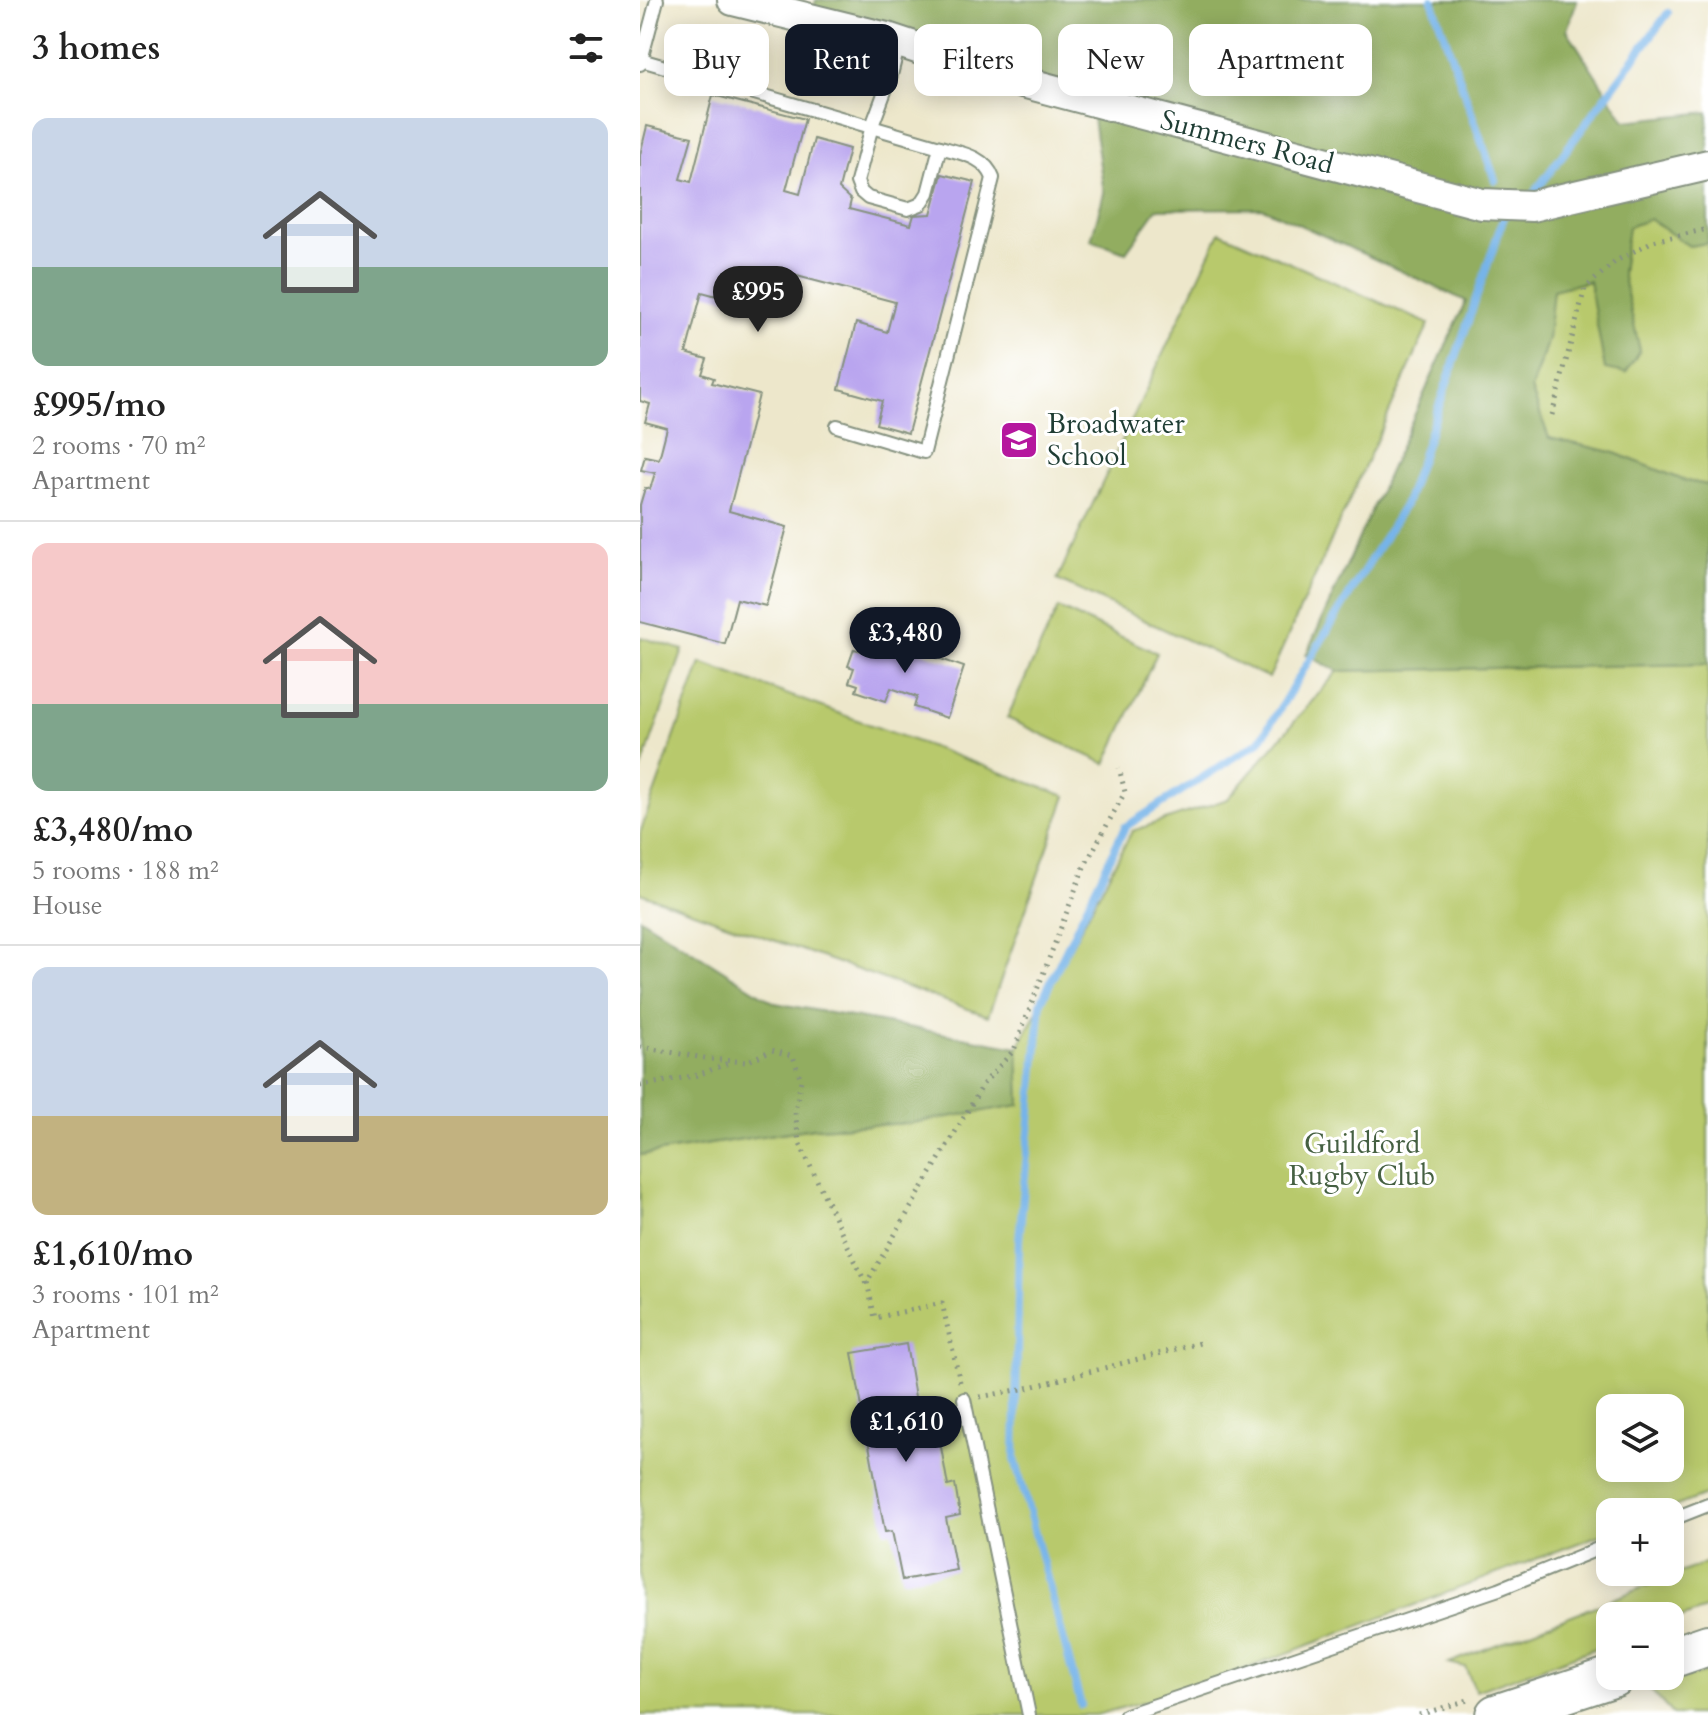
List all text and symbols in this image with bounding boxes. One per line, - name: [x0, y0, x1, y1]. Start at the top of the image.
- chip: Buy: [664, 24, 769, 96]
- chip: Rent: [785, 24, 898, 96]
- chip: Filters: [914, 24, 1042, 96]
- chip: New: [1058, 24, 1173, 96]
- chip: Apartment: [1189, 24, 1372, 96]
- text: 3 homes: [32, 25, 160, 71]
- icon: filters: [564, 26, 608, 70]
- street label: Summers Road: [1156, 101, 1338, 183]
- icon: home: [248, 170, 392, 314]
- pin: £995: [711, 266, 805, 334]
- text: £995: [731, 274, 785, 309]
- text: £995/mo: [32, 382, 166, 428]
- place label: Broadwater School: [1047, 405, 1185, 475]
- school or university icon: Broadwater School: [998, 419, 1040, 461]
- text: 2 rooms · 70 m²: [32, 428, 205, 463]
- text: Apartment: [32, 463, 150, 498]
- icon: home: [248, 595, 392, 739]
- pin: £3,480: [840, 607, 970, 675]
- text: £3,480: [868, 615, 942, 650]
- text: £3,480/mo: [32, 807, 193, 853]
- text: 5 rooms · 188 m²: [32, 853, 219, 888]
- text: House: [32, 888, 103, 923]
- icon: home: [248, 1019, 392, 1163]
- park label: Guildford Rugby Club: [1289, 1125, 1435, 1195]
- text: £1,610/mo: [32, 1231, 193, 1277]
- text: 3 rooms · 101 m²: [32, 1277, 219, 1312]
- text: Apartment: [32, 1312, 150, 1347]
- map controls: [1596, 1394, 1684, 1690]
- button: layers: [1596, 1394, 1684, 1482]
- pin: £1,610: [841, 1396, 971, 1464]
- text: £1,610: [869, 1404, 943, 1439]
- button: +: [1596, 1498, 1684, 1586]
- button: −: [1596, 1602, 1684, 1690]

